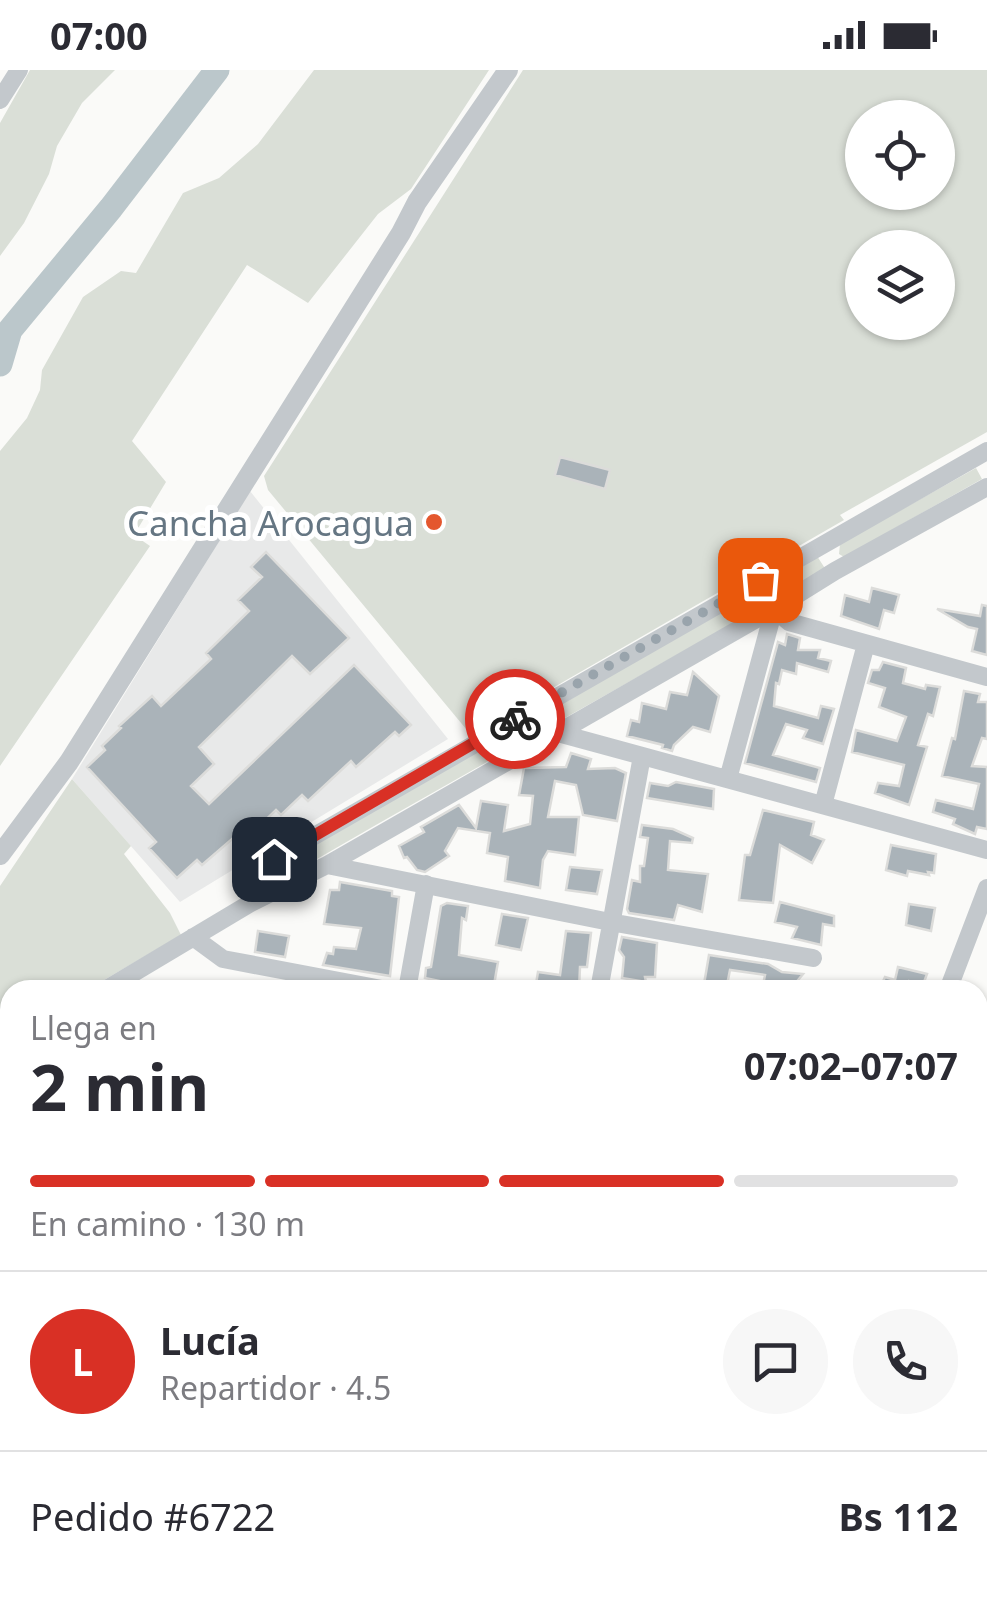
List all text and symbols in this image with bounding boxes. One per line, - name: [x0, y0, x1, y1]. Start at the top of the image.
- text: 07:00: [50, 9, 148, 61]
- map controls: [845, 100, 955, 340]
- button: locate: [845, 100, 955, 210]
- button: layers: [845, 230, 955, 340]
- place label: Cancha Arocagua: [127, 499, 414, 546]
- marker: Cancha Arocagua: [423, 511, 445, 533]
- pin: [718, 538, 803, 623]
- icon: bag: [733, 553, 788, 608]
- courier: [465, 669, 565, 769]
- icon: bike: [488, 692, 543, 747]
- pin: [232, 817, 317, 902]
- icon: home: [247, 832, 302, 887]
- text: Llega en: [30, 1006, 157, 1049]
- text: 07:02–07:07: [744, 1039, 958, 1091]
- text: 2 min: [30, 1042, 209, 1130]
- text: En camino · 130 m: [30, 1202, 305, 1245]
- button: chat: [723, 1309, 828, 1414]
- button: phone: [853, 1309, 958, 1414]
- text: Lucía: [160, 1314, 260, 1366]
- text: L: [72, 1335, 93, 1387]
- text: Repartidor · 4.5: [160, 1366, 391, 1409]
- text: Pedido #6722: [30, 1490, 275, 1542]
- text: Bs 112: [839, 1490, 958, 1542]

